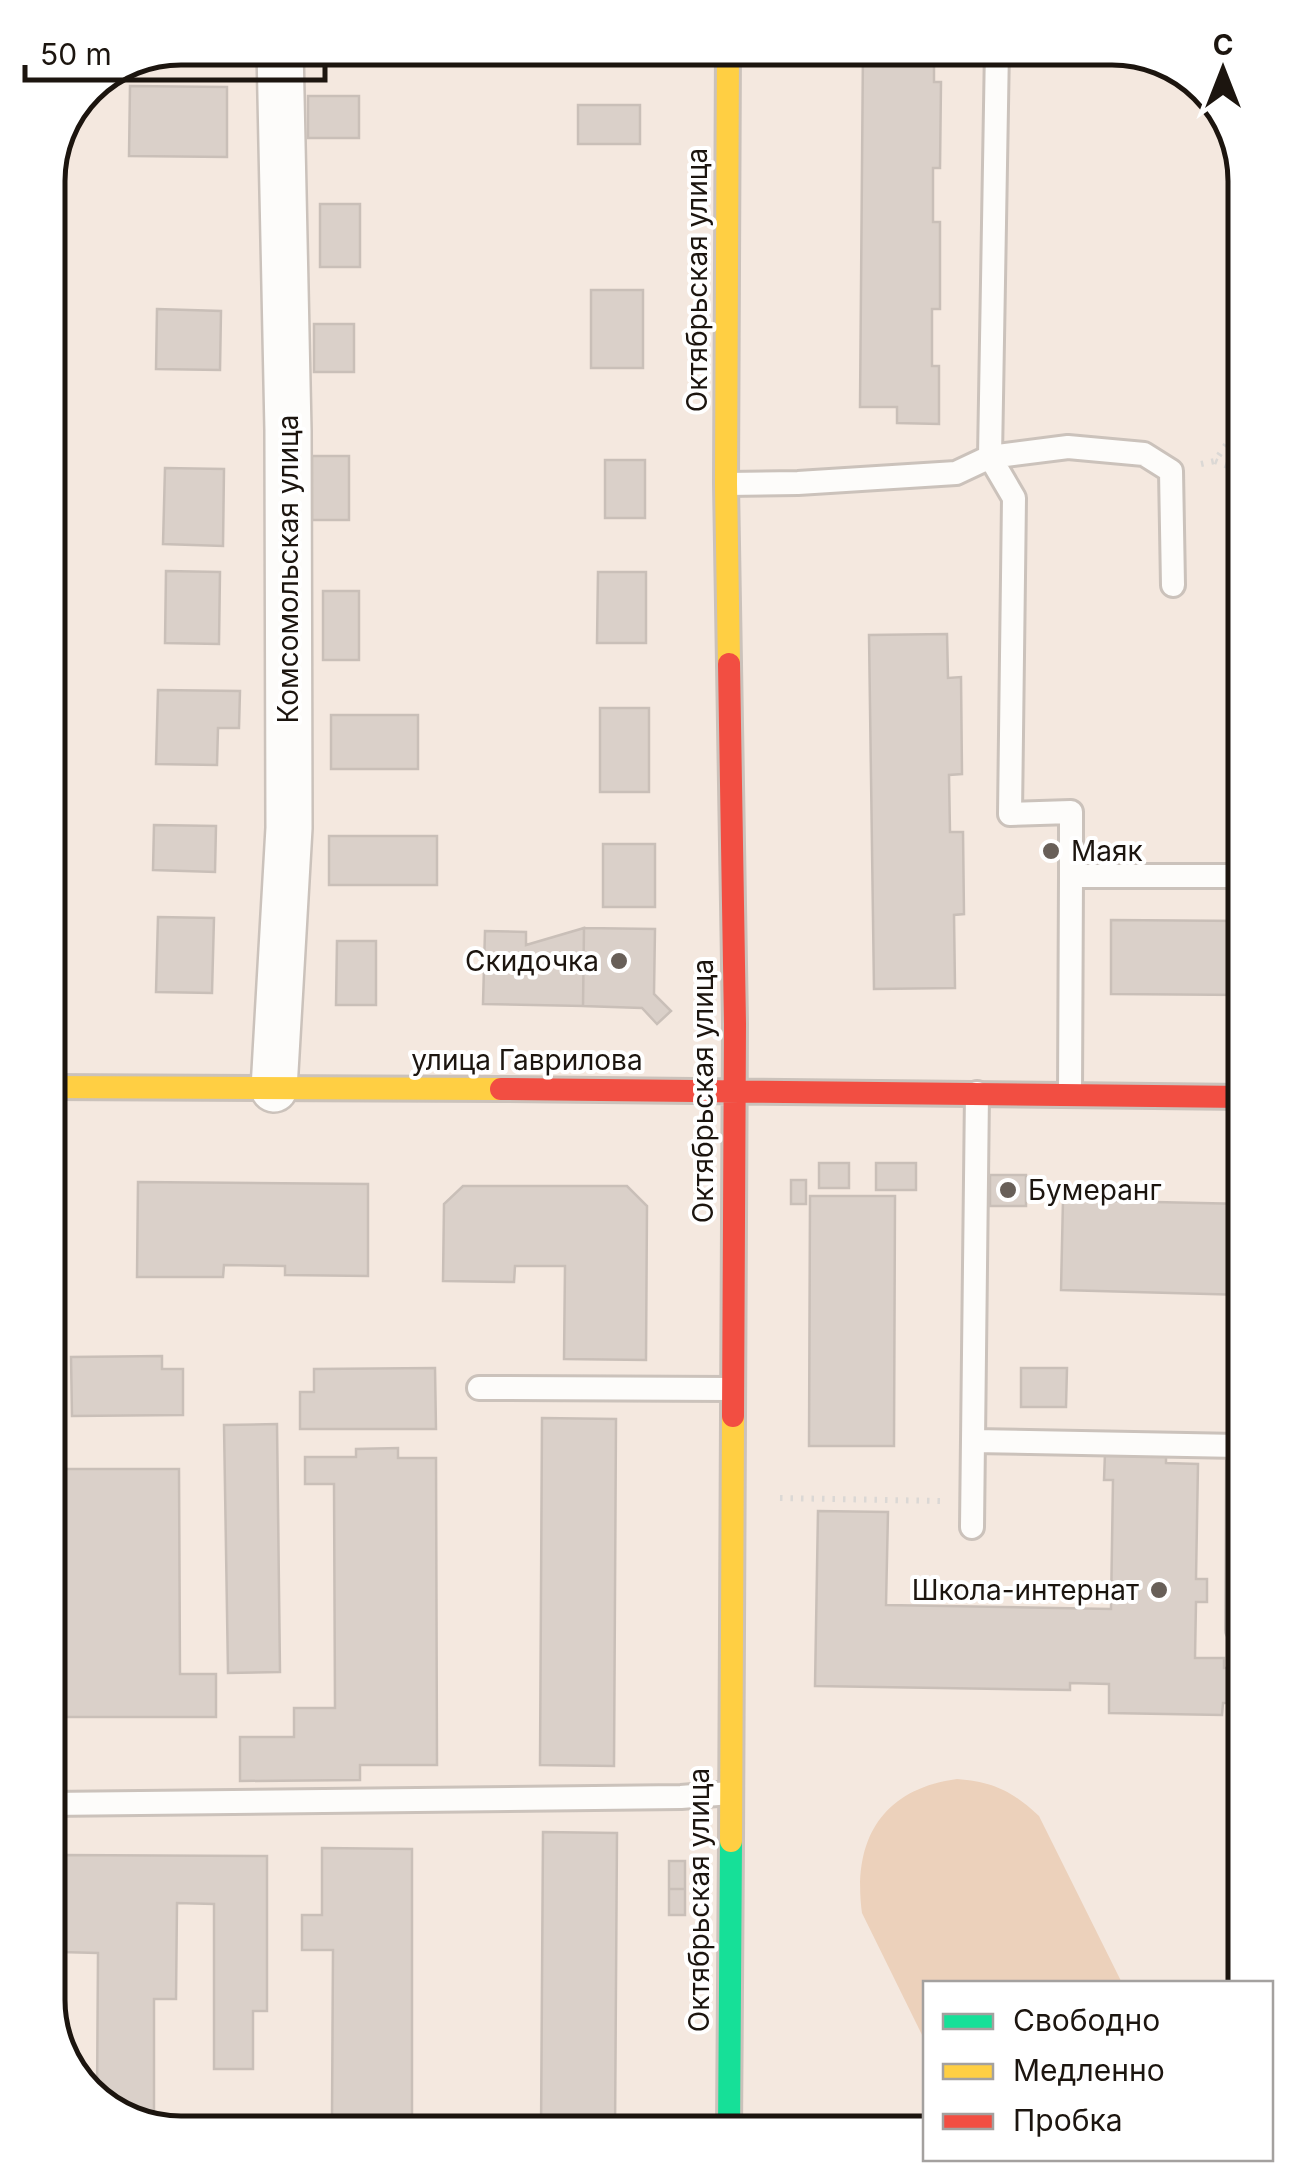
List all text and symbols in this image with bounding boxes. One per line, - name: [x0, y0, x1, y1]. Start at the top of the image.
- scale bar: [25, 20, 325, 82]
- north arrow: [1173, 20, 1273, 120]
- text: С: [1213, 28, 1233, 62]
- text: 50 m: [40, 36, 112, 72]
- street label: Октябрьская улица: [680, 148, 714, 412]
- street label: Комсомольская улица: [271, 415, 305, 723]
- place label: Маяк: [1071, 834, 1143, 868]
- marker: Маяк: [1040, 840, 1062, 862]
- place label: Скидочка: [465, 944, 599, 978]
- marker: Скидочка: [608, 950, 630, 972]
- street label: Октябрьская улица: [686, 959, 720, 1223]
- street label: улица Гаврилова: [411, 1043, 643, 1077]
- place label: Бумеранг: [1028, 1173, 1162, 1207]
- marker: Бумеранг: [997, 1179, 1019, 1201]
- place label: Школа-интернат: [912, 1573, 1139, 1607]
- marker: Школа-интернат: [1148, 1579, 1170, 1601]
- street label: Октябрьская улица: [682, 1768, 716, 2032]
- legend: [923, 1981, 1273, 2161]
- text: Свободно: [1013, 2002, 1160, 2038]
- text: Медленно: [1013, 2052, 1165, 2088]
- text: Пробка: [1013, 2102, 1123, 2138]

